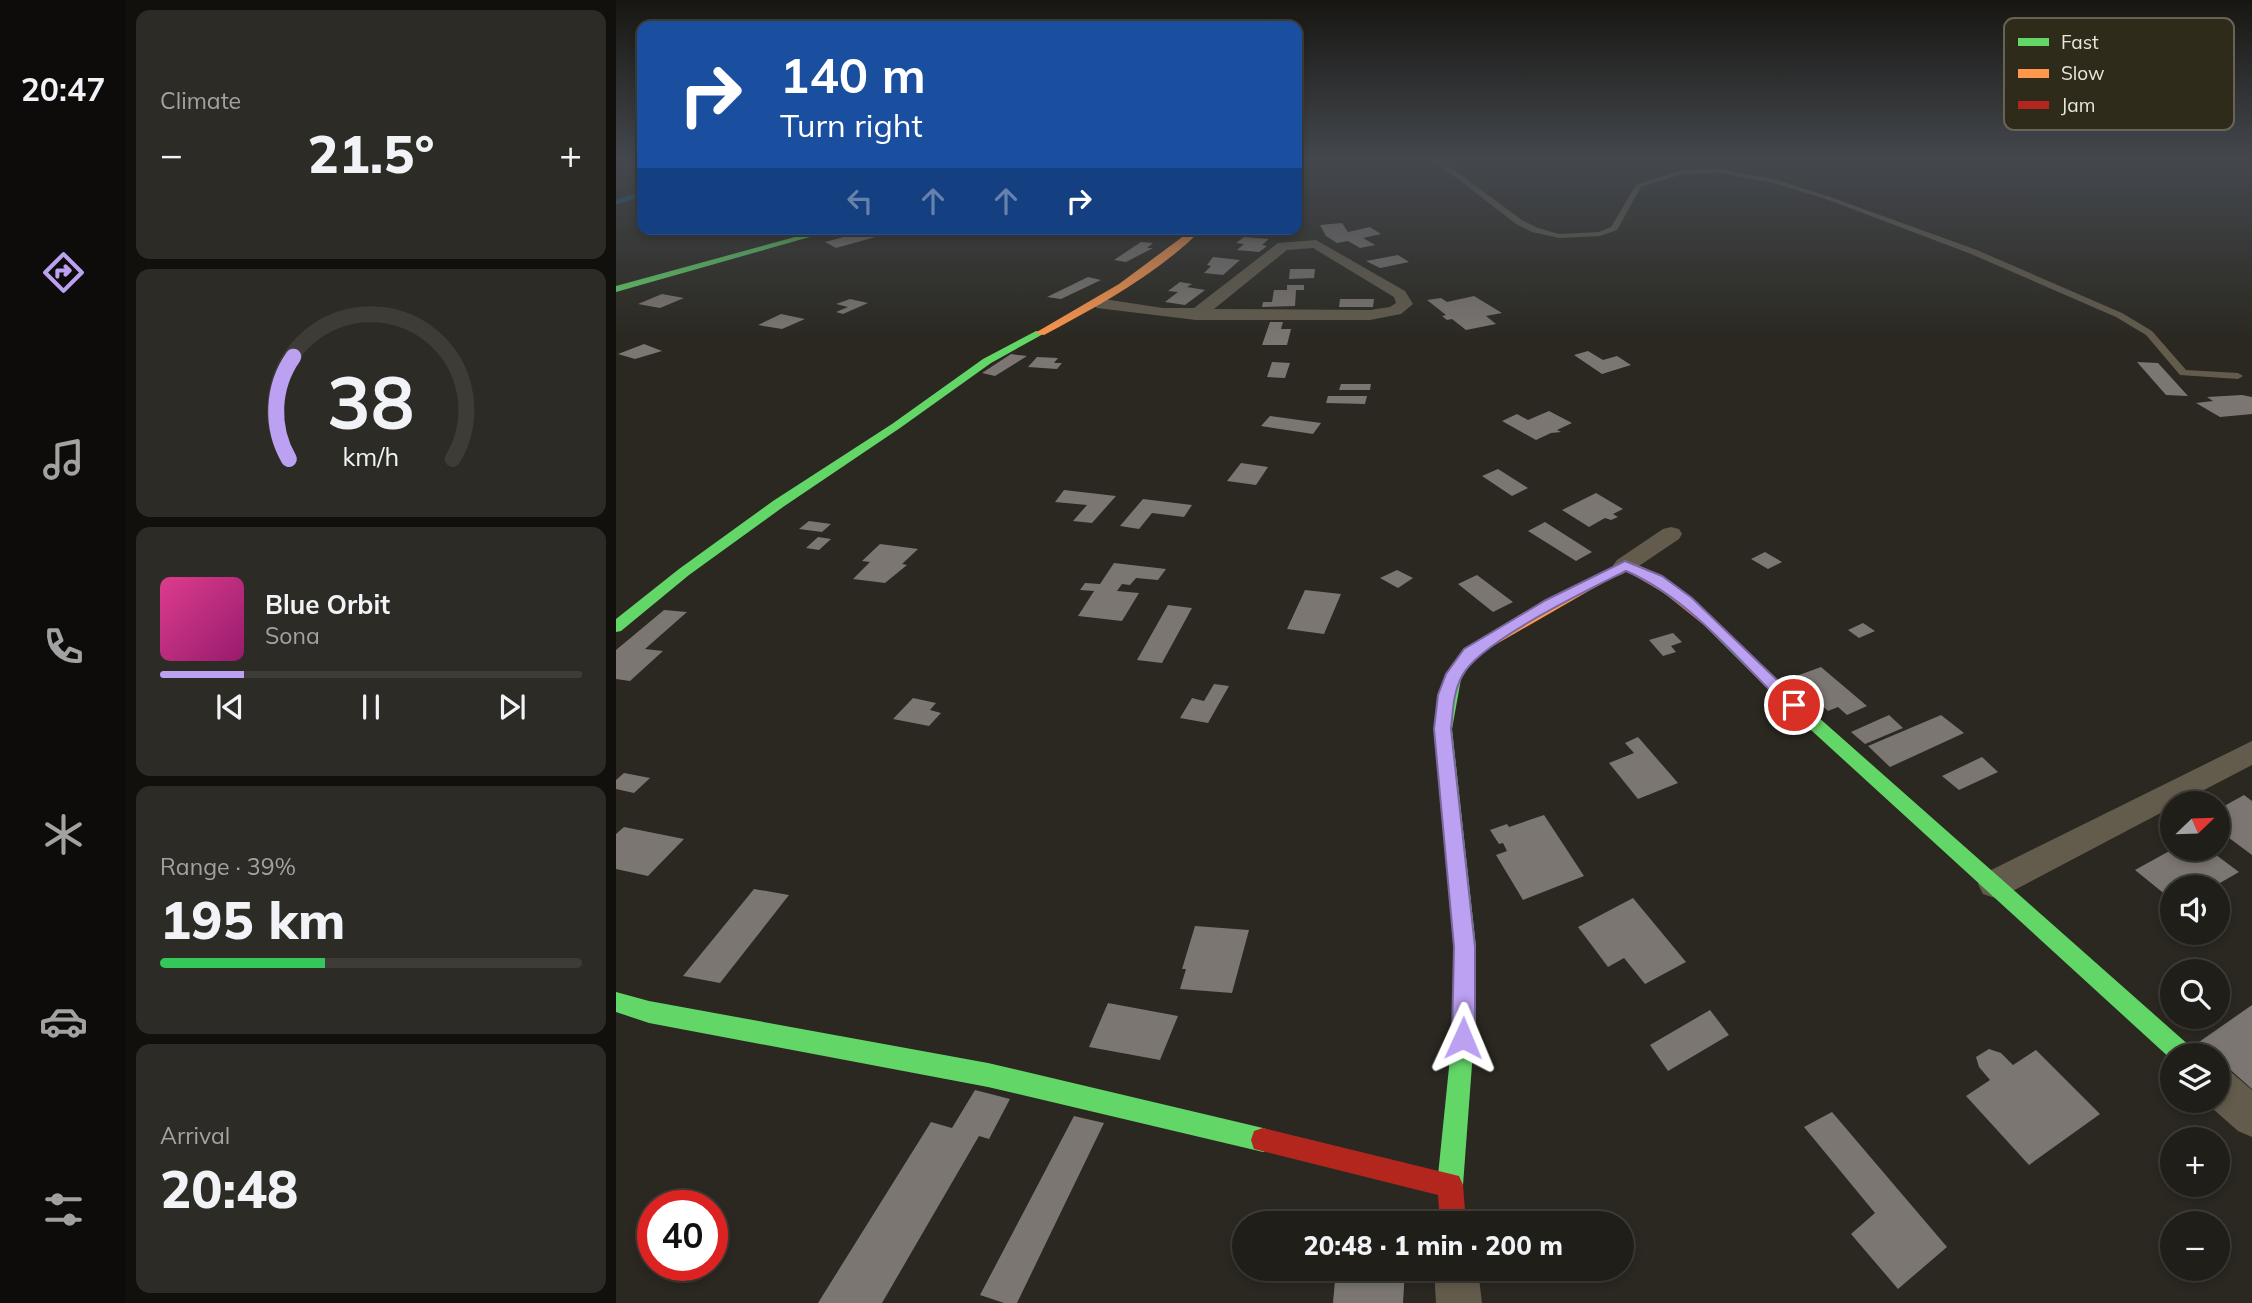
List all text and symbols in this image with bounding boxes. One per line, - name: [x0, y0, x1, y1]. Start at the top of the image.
- legend: [2004, 18, 2234, 130]
- text: Fast: [2061, 30, 2099, 54]
- text: 140 m: [780, 44, 926, 105]
- icon: right: [665, 49, 756, 140]
- text: Slow: [2061, 61, 2105, 85]
- text: 20:47: [21, 69, 105, 109]
- text: Climate: [160, 86, 241, 115]
- text: Jam: [2061, 93, 2095, 117]
- text: Turn right: [780, 105, 923, 145]
- text: 21.5°: [307, 121, 435, 186]
- text: −: [160, 130, 183, 178]
- text: +: [559, 130, 582, 178]
- icon: left: [841, 182, 879, 220]
- icon: ahead: [914, 182, 952, 220]
- icon: ahead: [987, 182, 1025, 220]
- icon: right: [1060, 182, 1098, 220]
- icon: directions: [39, 248, 88, 297]
- text: 38: [327, 356, 415, 447]
- icon: music: [39, 435, 88, 484]
- text: km/h: [343, 441, 399, 472]
- text: Blue Orbit: [265, 588, 390, 621]
- text: Sona: [265, 621, 320, 650]
- icon: phone: [39, 622, 88, 671]
- pin: [1764, 675, 1824, 735]
- icon: arrive: [1775, 686, 1813, 724]
- icon: previous: [211, 688, 249, 726]
- icon: pause: [352, 688, 390, 726]
- icon: next: [493, 688, 531, 726]
- north arrow: [2160, 791, 2230, 861]
- map controls: [2160, 791, 2230, 1281]
- icon: climate: [39, 810, 88, 859]
- text: Range · 39%: [160, 852, 296, 881]
- button: sound: [2160, 875, 2230, 945]
- text: 195 km: [160, 887, 345, 952]
- button: search: [2160, 959, 2230, 1029]
- icon: car: [39, 997, 88, 1046]
- position arrow: [1426, 1001, 1500, 1075]
- button: layers: [2160, 1043, 2230, 1113]
- text: Arrival: [160, 1121, 230, 1150]
- button: +: [2160, 1127, 2230, 1197]
- text: 20:48: [160, 1156, 298, 1221]
- icon: filters: [39, 1185, 88, 1234]
- speed limit sign: 40: [637, 1190, 728, 1281]
- button: −: [2160, 1211, 2230, 1281]
- text: 20:48 · 1 min · 200 m: [1303, 1229, 1563, 1262]

